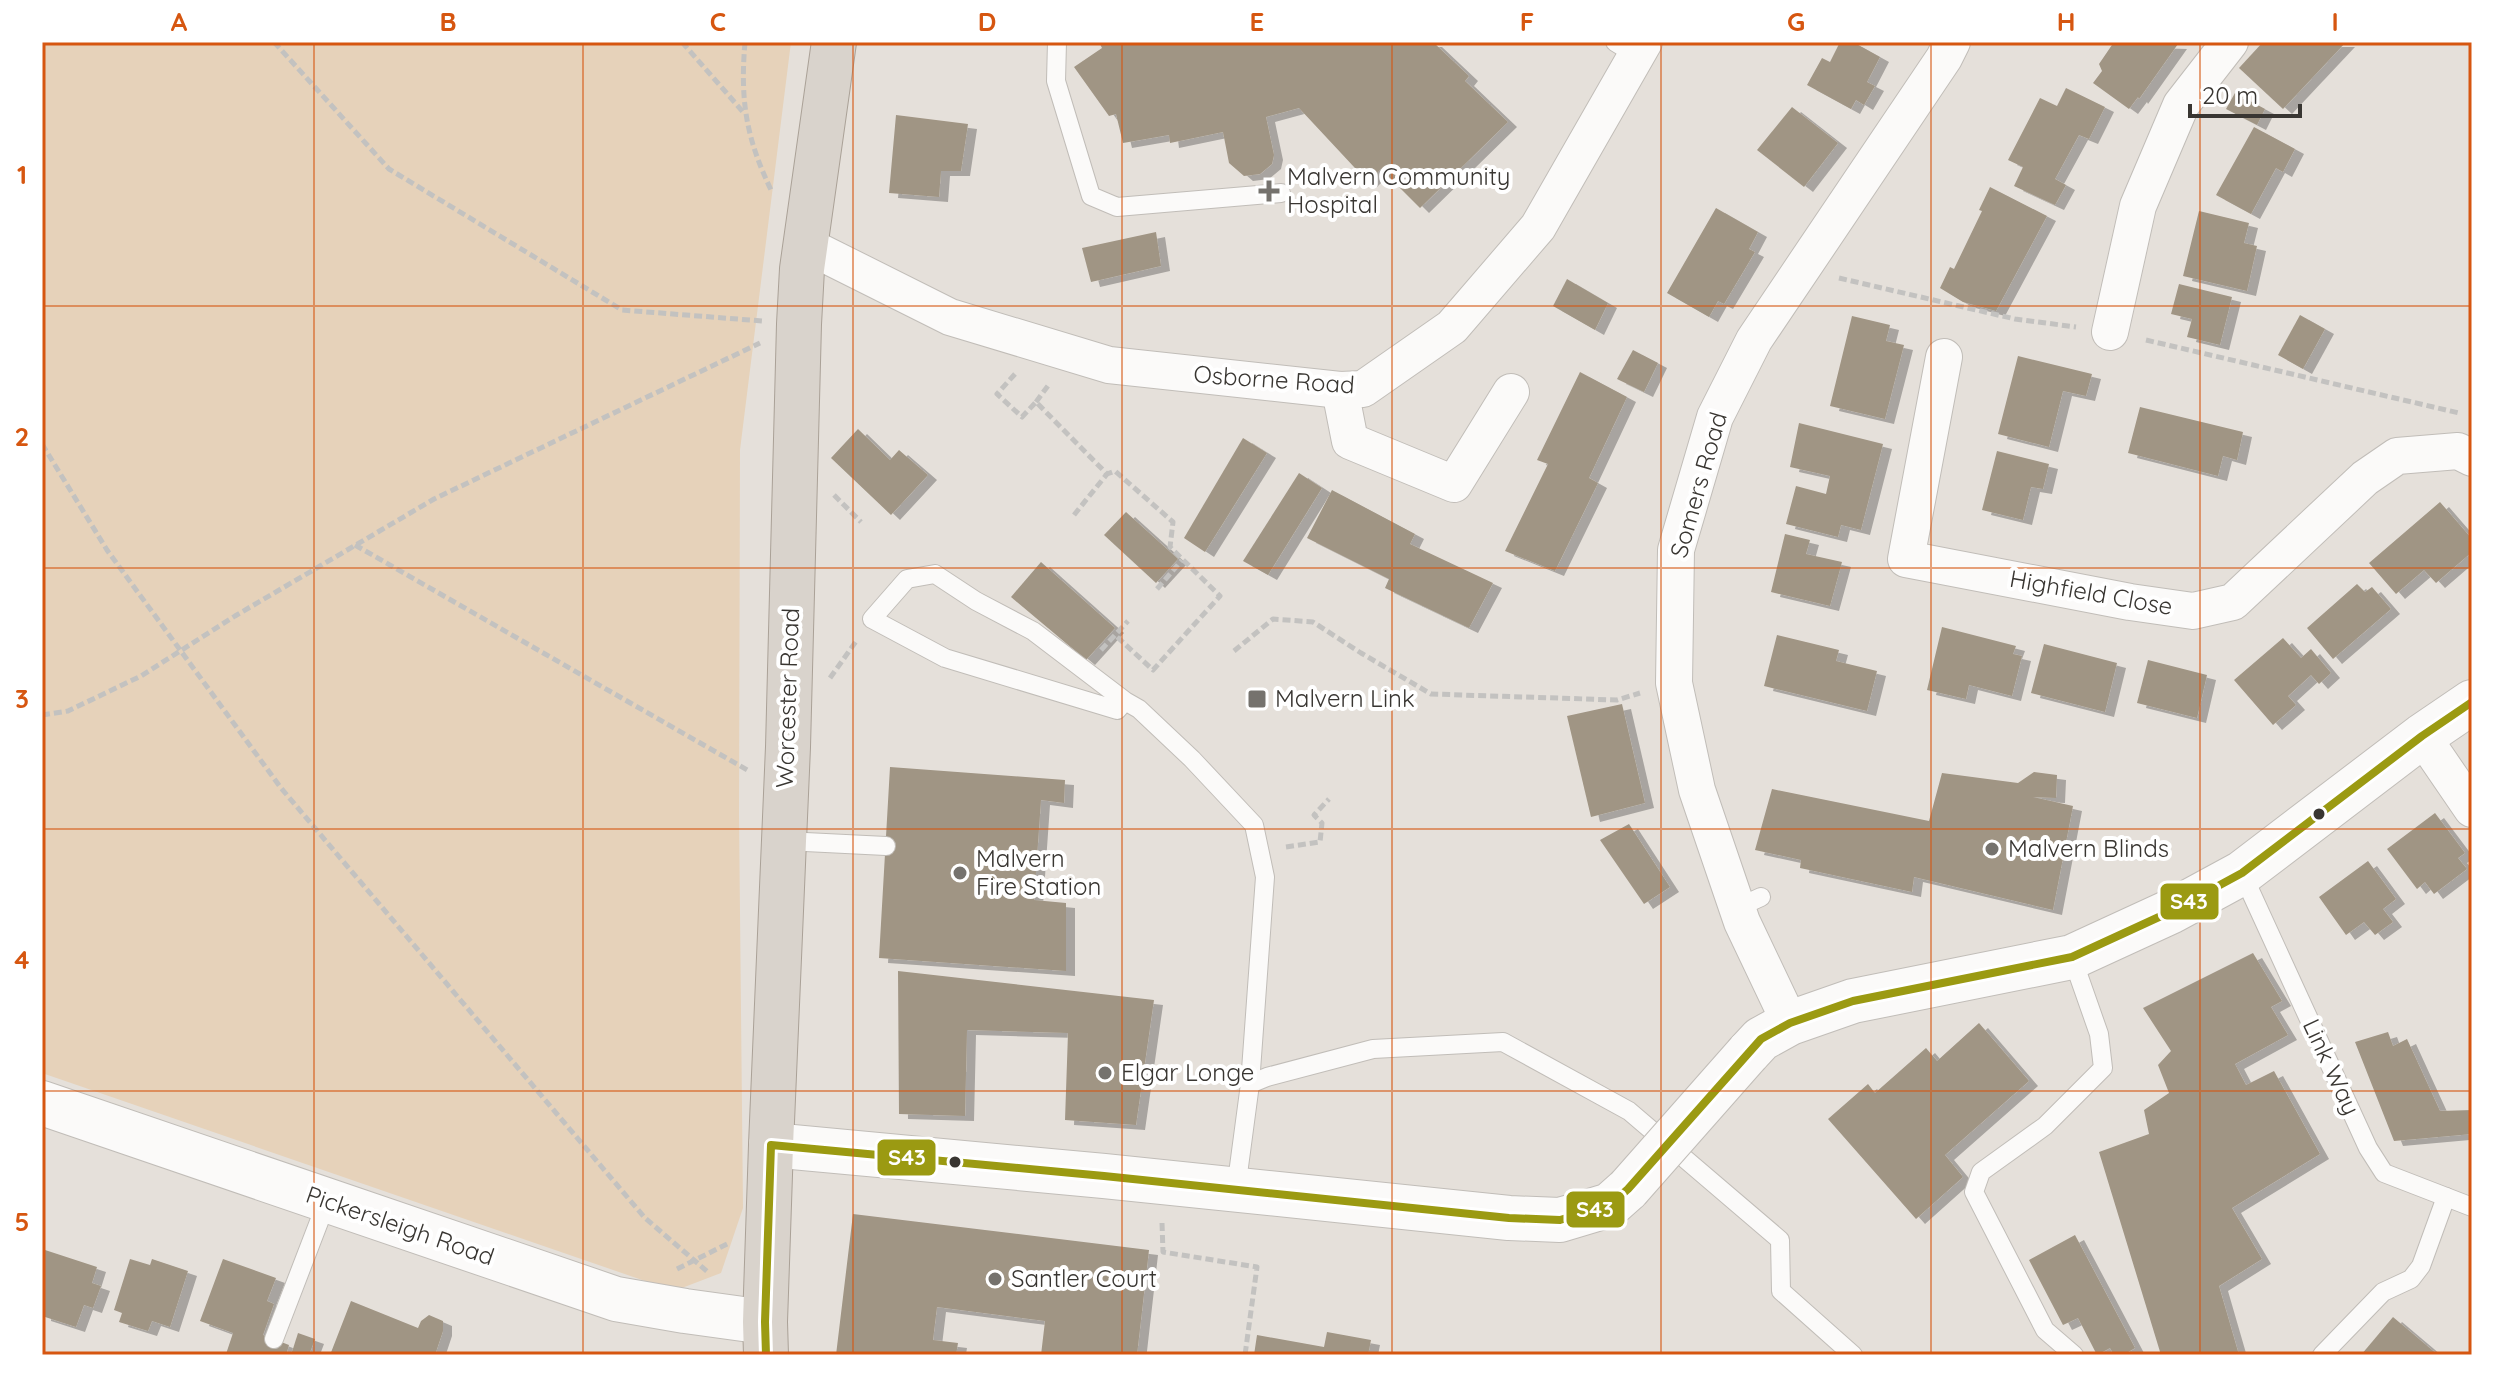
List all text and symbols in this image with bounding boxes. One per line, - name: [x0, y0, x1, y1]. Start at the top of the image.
- text: A: [171, 5, 188, 38]
- text: B: [439, 5, 457, 38]
- text: C: [710, 5, 726, 38]
- text: D: [978, 5, 996, 38]
- text: E: [1250, 5, 1264, 38]
- text: F: [1520, 5, 1534, 38]
- text: G: [1787, 5, 1805, 38]
- text: H: [2057, 5, 2075, 38]
- text: I: [2331, 5, 2339, 38]
- scale bar: [2190, 68, 2300, 118]
- text: 20 m: [2202, 80, 2258, 110]
- text: 1: [17, 158, 27, 191]
- place label: Malvern Community Hospital: [1287, 161, 1511, 219]
- marker: Malvern Community Hospital: [1258, 180, 1280, 202]
- street label: Osborne Road: [1192, 358, 1356, 400]
- street label: Somers Road: [1663, 408, 1733, 561]
- text: 2: [15, 420, 29, 453]
- street label: Highfield Close: [2007, 563, 2175, 621]
- street label: Worcester Road: [769, 607, 805, 789]
- text: 3: [15, 682, 29, 715]
- place label: Malvern Link: [1275, 683, 1415, 713]
- marker: Malvern Link: [1246, 688, 1268, 710]
- unlabelled marker: [2311, 806, 2327, 822]
- place label: Malvern Blinds: [2008, 833, 2169, 863]
- marker: Malvern Blinds: [1983, 840, 2001, 858]
- place label: Malvern Fire Station: [976, 843, 1101, 901]
- marker: Malvern Fire Station: [951, 864, 969, 882]
- line badge: S43: [2159, 882, 2220, 921]
- text: S43: [2170, 887, 2208, 915]
- text: 4: [14, 943, 30, 976]
- street label: Link Way: [2297, 1014, 2367, 1119]
- place label: Elgar Longe: [1121, 1057, 1254, 1087]
- marker: Elgar Longe: [1096, 1064, 1114, 1082]
- line badge: S43: [876, 1138, 937, 1177]
- text: S43: [888, 1143, 926, 1171]
- unlabelled marker: [947, 1154, 963, 1170]
- street label: Pickersleigh Road: [302, 1179, 498, 1271]
- line badge: S43: [1565, 1190, 1626, 1229]
- text: S43: [1576, 1195, 1614, 1223]
- text: 5: [15, 1205, 29, 1238]
- place label: Santler Court: [1011, 1263, 1157, 1293]
- marker: Santler Court: [986, 1270, 1004, 1288]

